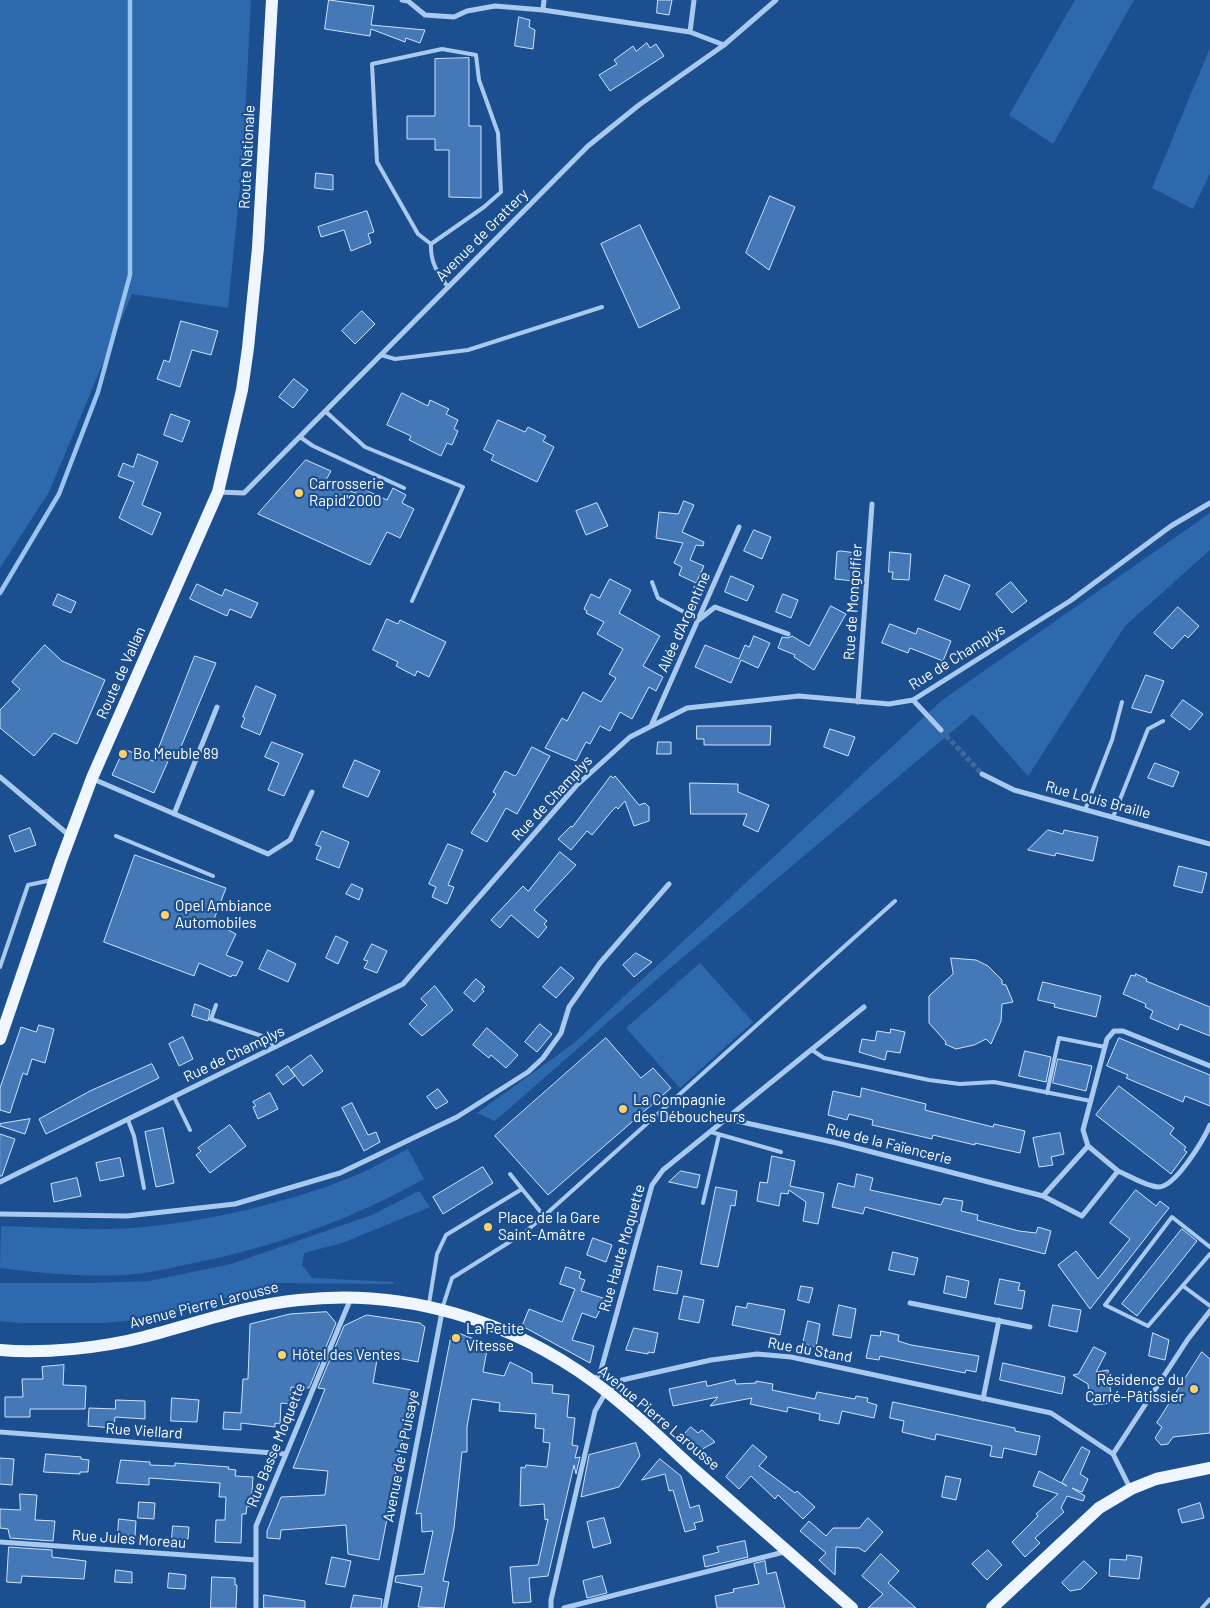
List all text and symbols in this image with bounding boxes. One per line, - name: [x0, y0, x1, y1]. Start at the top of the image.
- street label: Route Nationale: [235, 105, 259, 209]
- street label: Avenue de Grattery: [432, 185, 532, 285]
- place label: Carrosserie Rapid'2000: [309, 475, 384, 510]
- marker: Carrosserie Rapid'2000: [293, 487, 305, 499]
- street label: Rue de Mongolfier: [840, 543, 866, 661]
- street label: Allée d'Argentine: [654, 569, 714, 675]
- street label: Rue de Champlys: [906, 620, 1008, 694]
- street label: Route de Vallan: [93, 624, 149, 722]
- place label: Bo Meuble 89: [133, 745, 219, 763]
- marker: Bo Meuble 89: [117, 748, 129, 760]
- street label: Rue de Champlys: [508, 752, 596, 844]
- street label: Rue Louis Braille: [1043, 777, 1153, 823]
- place label: Opel Ambiance Automobiles: [175, 897, 272, 932]
- marker: Opel Ambiance Automobiles: [159, 909, 171, 921]
- street label: Rue de Champlys: [181, 1022, 287, 1086]
- place label: La Compagnie des Déboucheurs: [633, 1091, 745, 1126]
- marker: La Compagnie des Déboucheurs: [617, 1103, 629, 1115]
- street label: Rue de la Faïencerie: [824, 1120, 954, 1168]
- street label: Rue Haute Moquette: [595, 1182, 649, 1314]
- place label: Place de la Gare Saint-Amâtre: [498, 1209, 600, 1244]
- marker: Place de la Gare Saint-Amâtre: [482, 1221, 494, 1233]
- street label: Avenue Pierre Larousse: [128, 1278, 280, 1332]
- place label: La Petite Vitesse: [466, 1320, 524, 1355]
- marker: La Petite Vitesse: [450, 1332, 462, 1344]
- street label: Rue du Stand: [766, 1334, 854, 1366]
- place label: Hôtel des Ventes: [292, 1346, 400, 1364]
- marker: Hôtel des Ventes: [276, 1349, 288, 1361]
- street label: Avenue Pierre Larousse: [595, 1362, 723, 1474]
- place label: Résidence du Carré-Pâtissier: [1085, 1371, 1184, 1406]
- street label: Rue Basse Moquette: [243, 1380, 309, 1510]
- marker: Résidence du Carré-Pâtissier: [1188, 1383, 1200, 1395]
- street label: Avenue de la Puisaye: [379, 1388, 423, 1524]
- street label: Rue Viellard: [105, 1419, 183, 1443]
- street label: Rue Jules Moreau: [71, 1526, 187, 1552]

